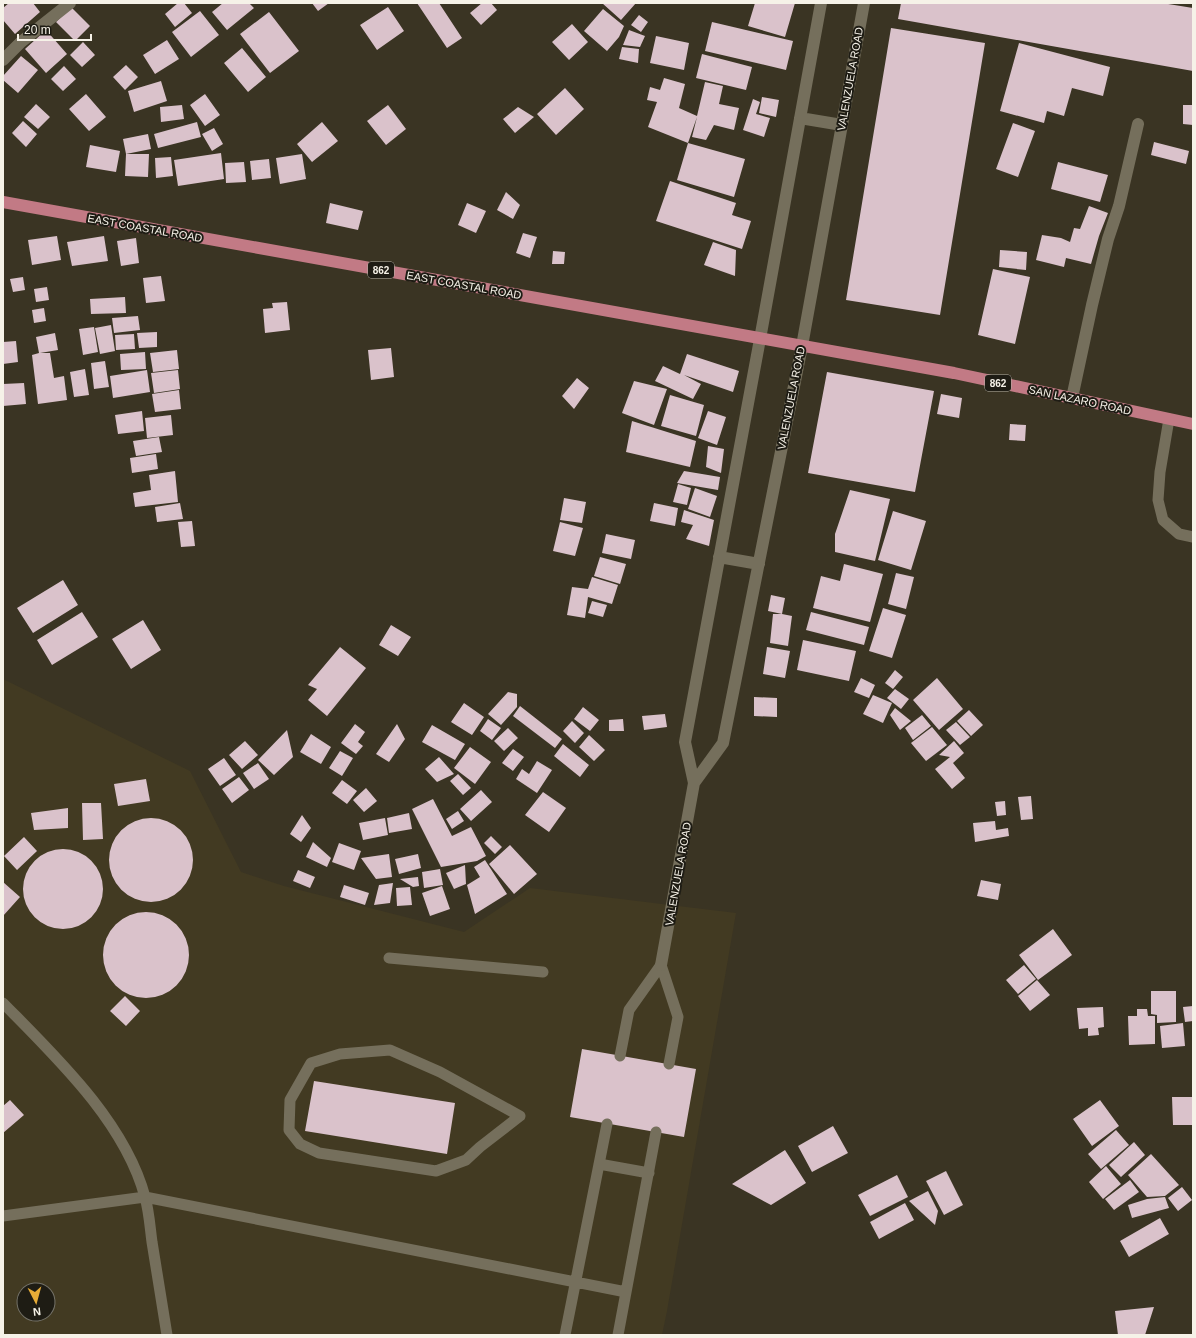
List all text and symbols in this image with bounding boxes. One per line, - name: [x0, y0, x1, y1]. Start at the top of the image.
- scale bar: [18, 16, 91, 42]
- text: 20 m: [24, 23, 51, 37]
- street label: VALENZUELA ROAD: [835, 26, 865, 132]
- street label: EAST COASTAL ROAD: [87, 212, 203, 244]
- road number: 862: [368, 262, 394, 278]
- street label: EAST COASTAL ROAD: [406, 269, 522, 301]
- street label: VALENZUELA ROAD: [775, 345, 807, 451]
- road number: 862: [985, 375, 1011, 391]
- street label: SAN LAZARO ROAD: [1028, 383, 1132, 417]
- street label: VALENZUELA ROAD: [663, 821, 693, 927]
- north arrow: [16, 1282, 56, 1322]
- text: N: [32, 1306, 42, 1318]

